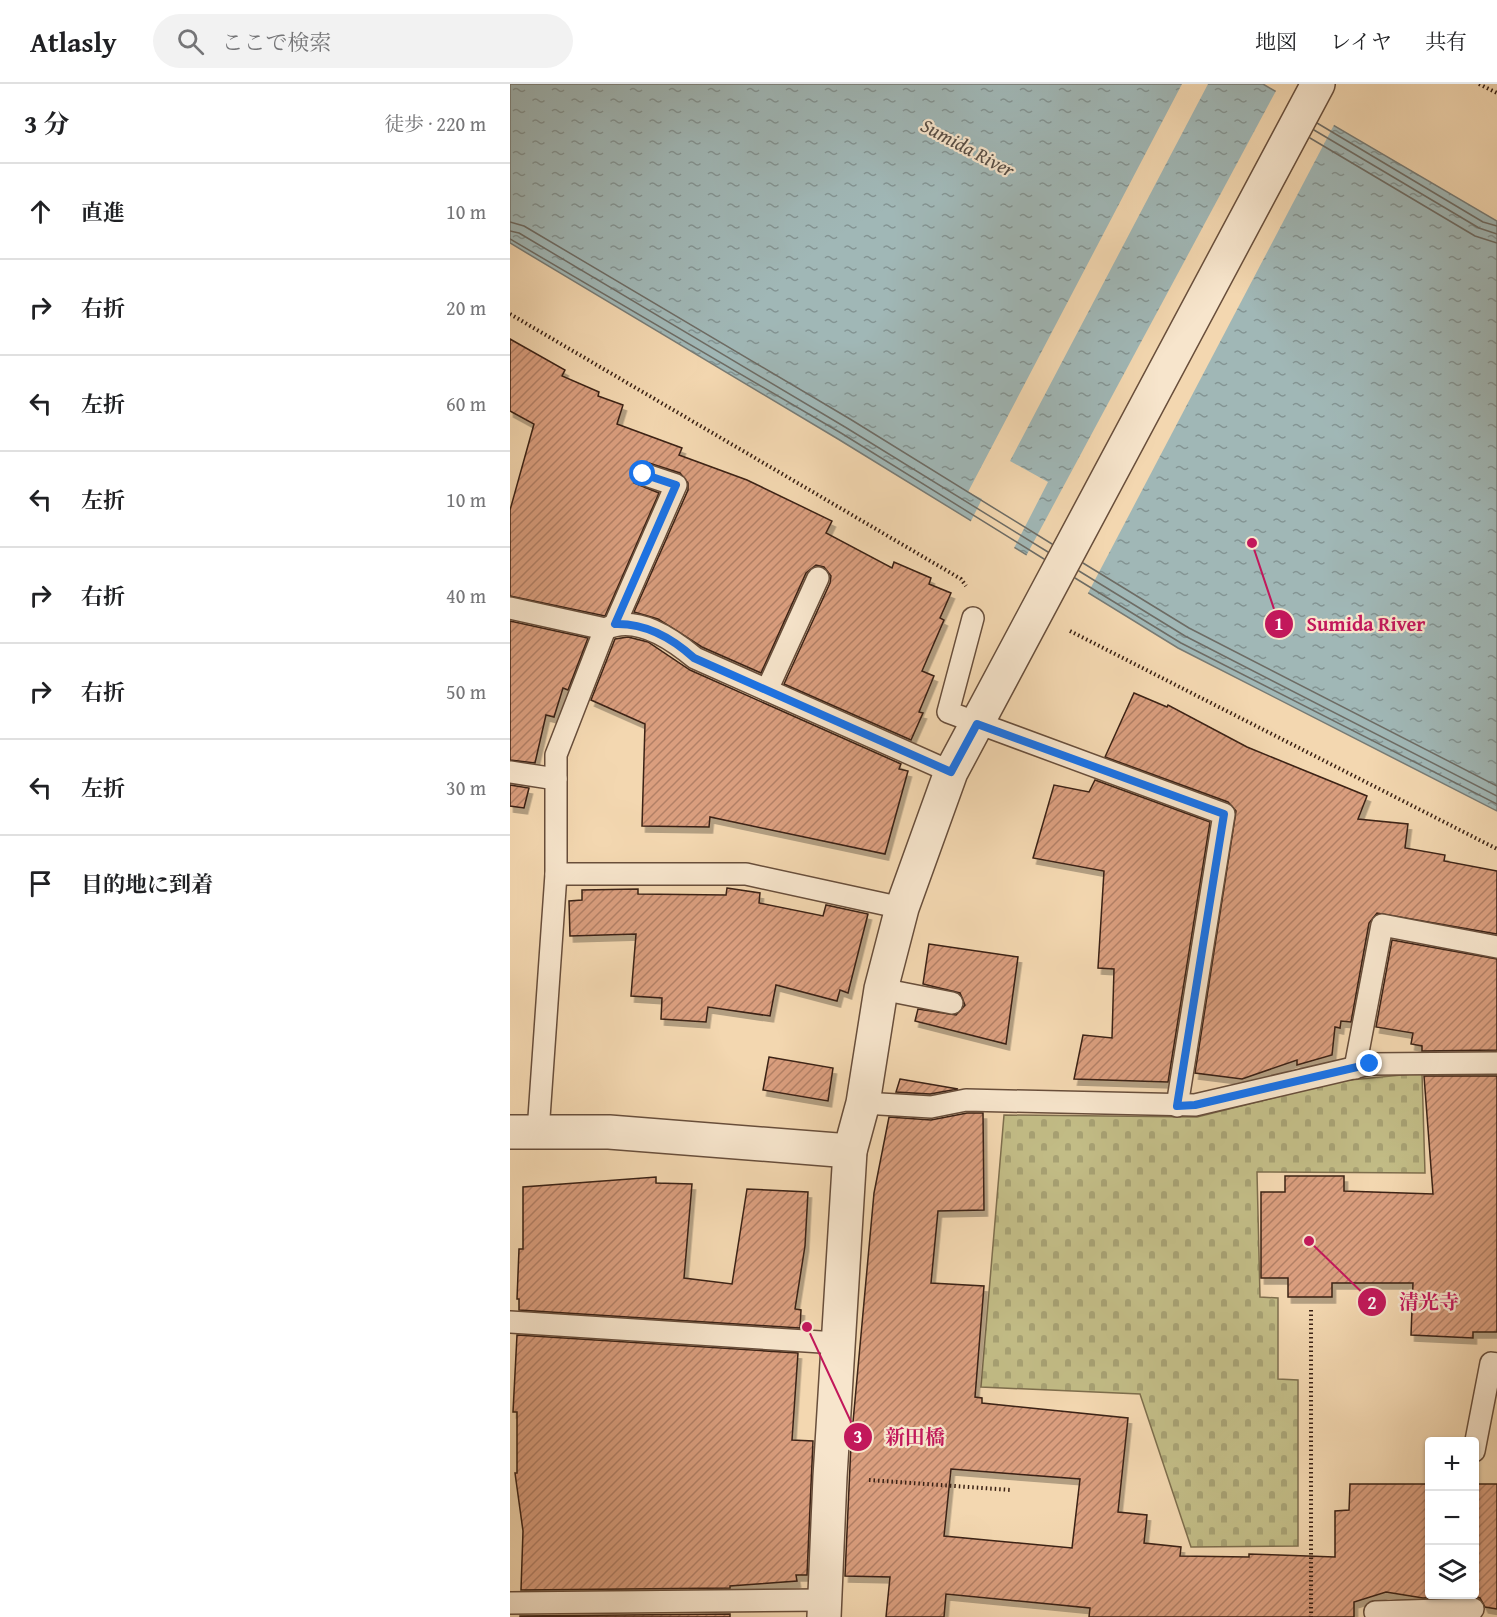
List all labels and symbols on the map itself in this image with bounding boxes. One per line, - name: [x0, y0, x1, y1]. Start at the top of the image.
- water label: Sumida River: [916, 110, 1020, 184]
- route start: [629, 460, 655, 486]
- callout: Sumida River: [1264, 605, 1437, 643]
- text: Sumida River: [1307, 609, 1425, 638]
- text: 1: [1274, 610, 1284, 637]
- route end: [1356, 1050, 1382, 1076]
- callout: 清光寺: [1357, 1283, 1471, 1321]
- text: 清光寺: [1399, 1287, 1459, 1316]
- text: 2: [1367, 1289, 1377, 1316]
- callout: 新田橋: [843, 1418, 957, 1456]
- text: 新田橋: [885, 1422, 945, 1451]
- text: 3: [853, 1423, 863, 1450]

